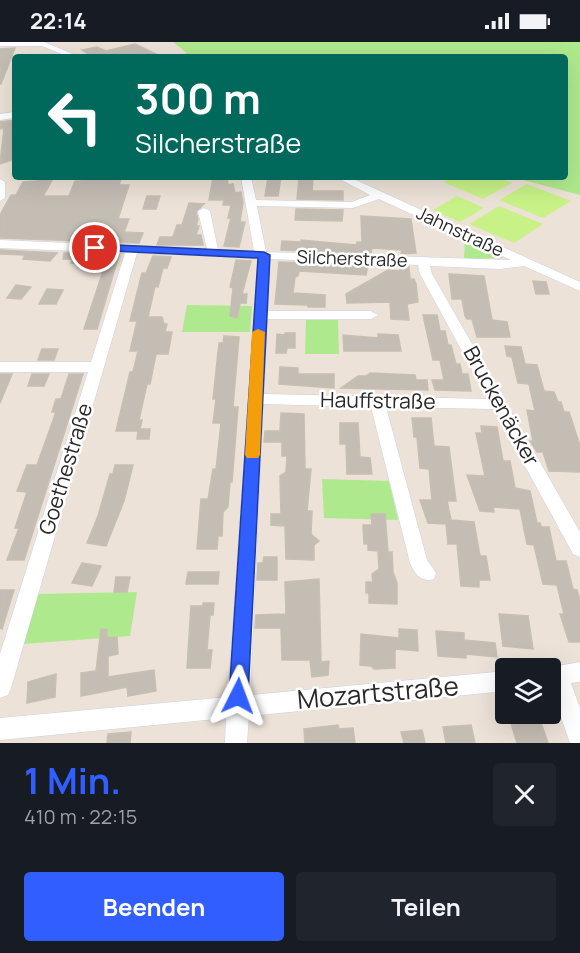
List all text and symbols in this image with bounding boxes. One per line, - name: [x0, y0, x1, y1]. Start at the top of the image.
- text: 22:14: [30, 6, 87, 36]
- text: 300 m: [135, 69, 261, 127]
- icon: left: [36, 78, 114, 156]
- text: Silcherstraße: [135, 124, 301, 161]
- street label: Jahnstraße: [413, 200, 508, 262]
- pin: [69, 222, 120, 273]
- icon: arrive: [78, 231, 111, 264]
- street label: Silcherstraße: [296, 244, 408, 272]
- street label: Bruckenäcker: [458, 341, 546, 471]
- street label: Hauffstraße: [320, 385, 436, 415]
- street label: Goethestraße: [32, 400, 98, 538]
- map controls: [495, 658, 561, 724]
- button: layers: [495, 658, 561, 724]
- position arrow: [206, 664, 270, 728]
- street label: Mozartstraße: [296, 667, 460, 717]
- text: 1 Min.: [24, 756, 121, 805]
- button: close: [493, 763, 556, 826]
- text: 410 m · 22:15: [24, 803, 137, 830]
- button: Beenden: [24, 872, 284, 941]
- button: Teilen: [296, 872, 556, 941]

